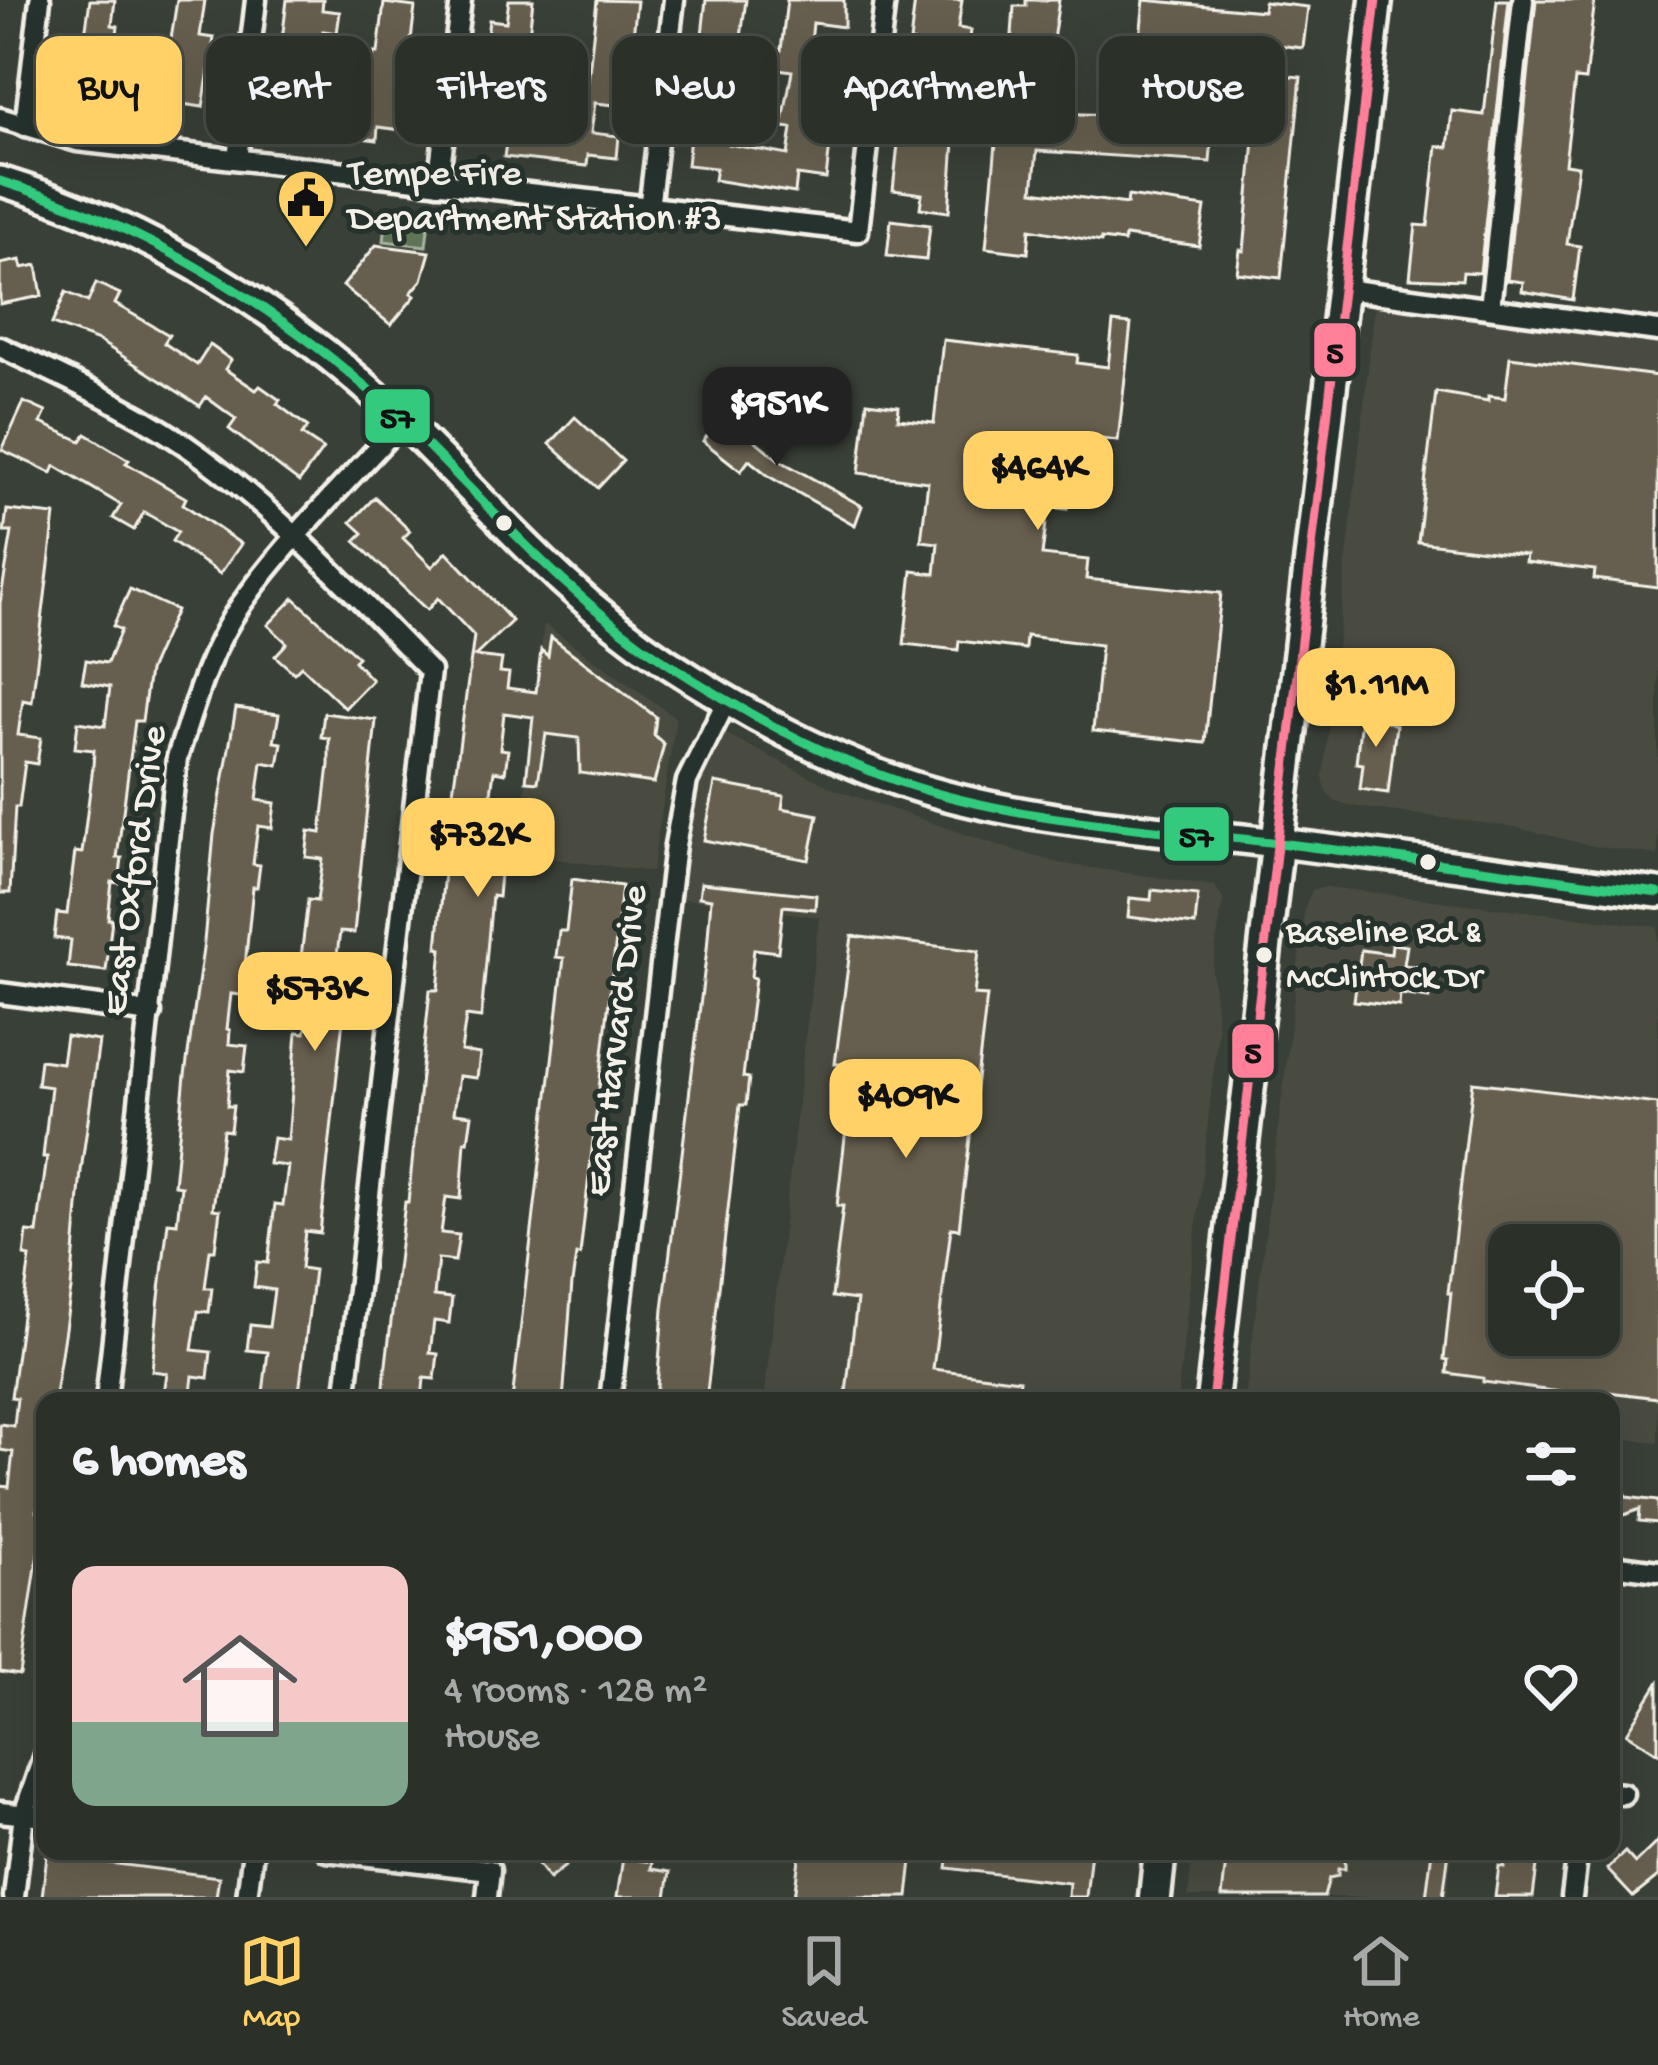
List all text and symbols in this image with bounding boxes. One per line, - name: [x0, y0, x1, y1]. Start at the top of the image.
- chip: Buy: [36, 36, 182, 144]
- chip: Rent: [206, 36, 371, 144]
- chip: Filters: [395, 36, 588, 144]
- chip: New: [612, 36, 777, 144]
- chip: Apartment: [801, 36, 1075, 144]
- chip: House: [1099, 36, 1285, 144]
- place label: Tempe Fire Department Station #3: [345, 153, 722, 244]
- public building icon: Tempe Fire Department Station #3: [275, 167, 337, 249]
- line badge: 5: [1312, 321, 1358, 379]
- text: 5: [1326, 337, 1344, 375]
- pin: $951K: [693, 367, 861, 469]
- text: $951K: [730, 383, 824, 429]
- line badge: 57: [363, 387, 432, 445]
- text: 57: [380, 402, 416, 440]
- pin: $464K: [954, 431, 1122, 533]
- text: $464K: [990, 447, 1086, 493]
- unlabelled marker: [493, 512, 515, 534]
- pin: $1.11M: [1278, 648, 1474, 750]
- text: $1.11M: [1324, 664, 1428, 710]
- street label: East Oxford Drive: [94, 722, 180, 1019]
- pin: $732K: [394, 798, 562, 900]
- line badge: 57: [1162, 805, 1231, 863]
- text: $732K: [429, 814, 527, 860]
- text: 57: [1179, 821, 1215, 859]
- unlabelled marker: [1417, 851, 1439, 873]
- street label: East Harvard Drive: [577, 882, 661, 1199]
- place label: Baseline Rd & McClintock Dr: [1285, 913, 1485, 1001]
- marker: Baseline Rd & McClintock Dr: [1253, 944, 1275, 966]
- pin: $573K: [231, 952, 399, 1054]
- text: $573K: [265, 968, 365, 1014]
- line badge: 5: [1230, 1022, 1276, 1080]
- text: 5: [1244, 1037, 1262, 1075]
- pin: $409K: [822, 1059, 990, 1161]
- text: $409K: [856, 1075, 956, 1121]
- map controls: [1488, 1224, 1620, 1356]
- button: locate: [1488, 1224, 1620, 1356]
- icon: filters: [1518, 1431, 1584, 1497]
- text: 6 homes: [72, 1434, 245, 1494]
- text: $951,000: [444, 1610, 643, 1670]
- icon: home: [168, 1614, 312, 1758]
- icon: heart: [1518, 1653, 1584, 1719]
- text: 4 rooms · 128 m²: [444, 1670, 707, 1716]
- text: House: [444, 1716, 539, 1762]
- tab: Map: [239, 1928, 305, 2038]
- tab: Saved: [782, 1928, 866, 2038]
- tab: Home: [1343, 1928, 1419, 2038]

